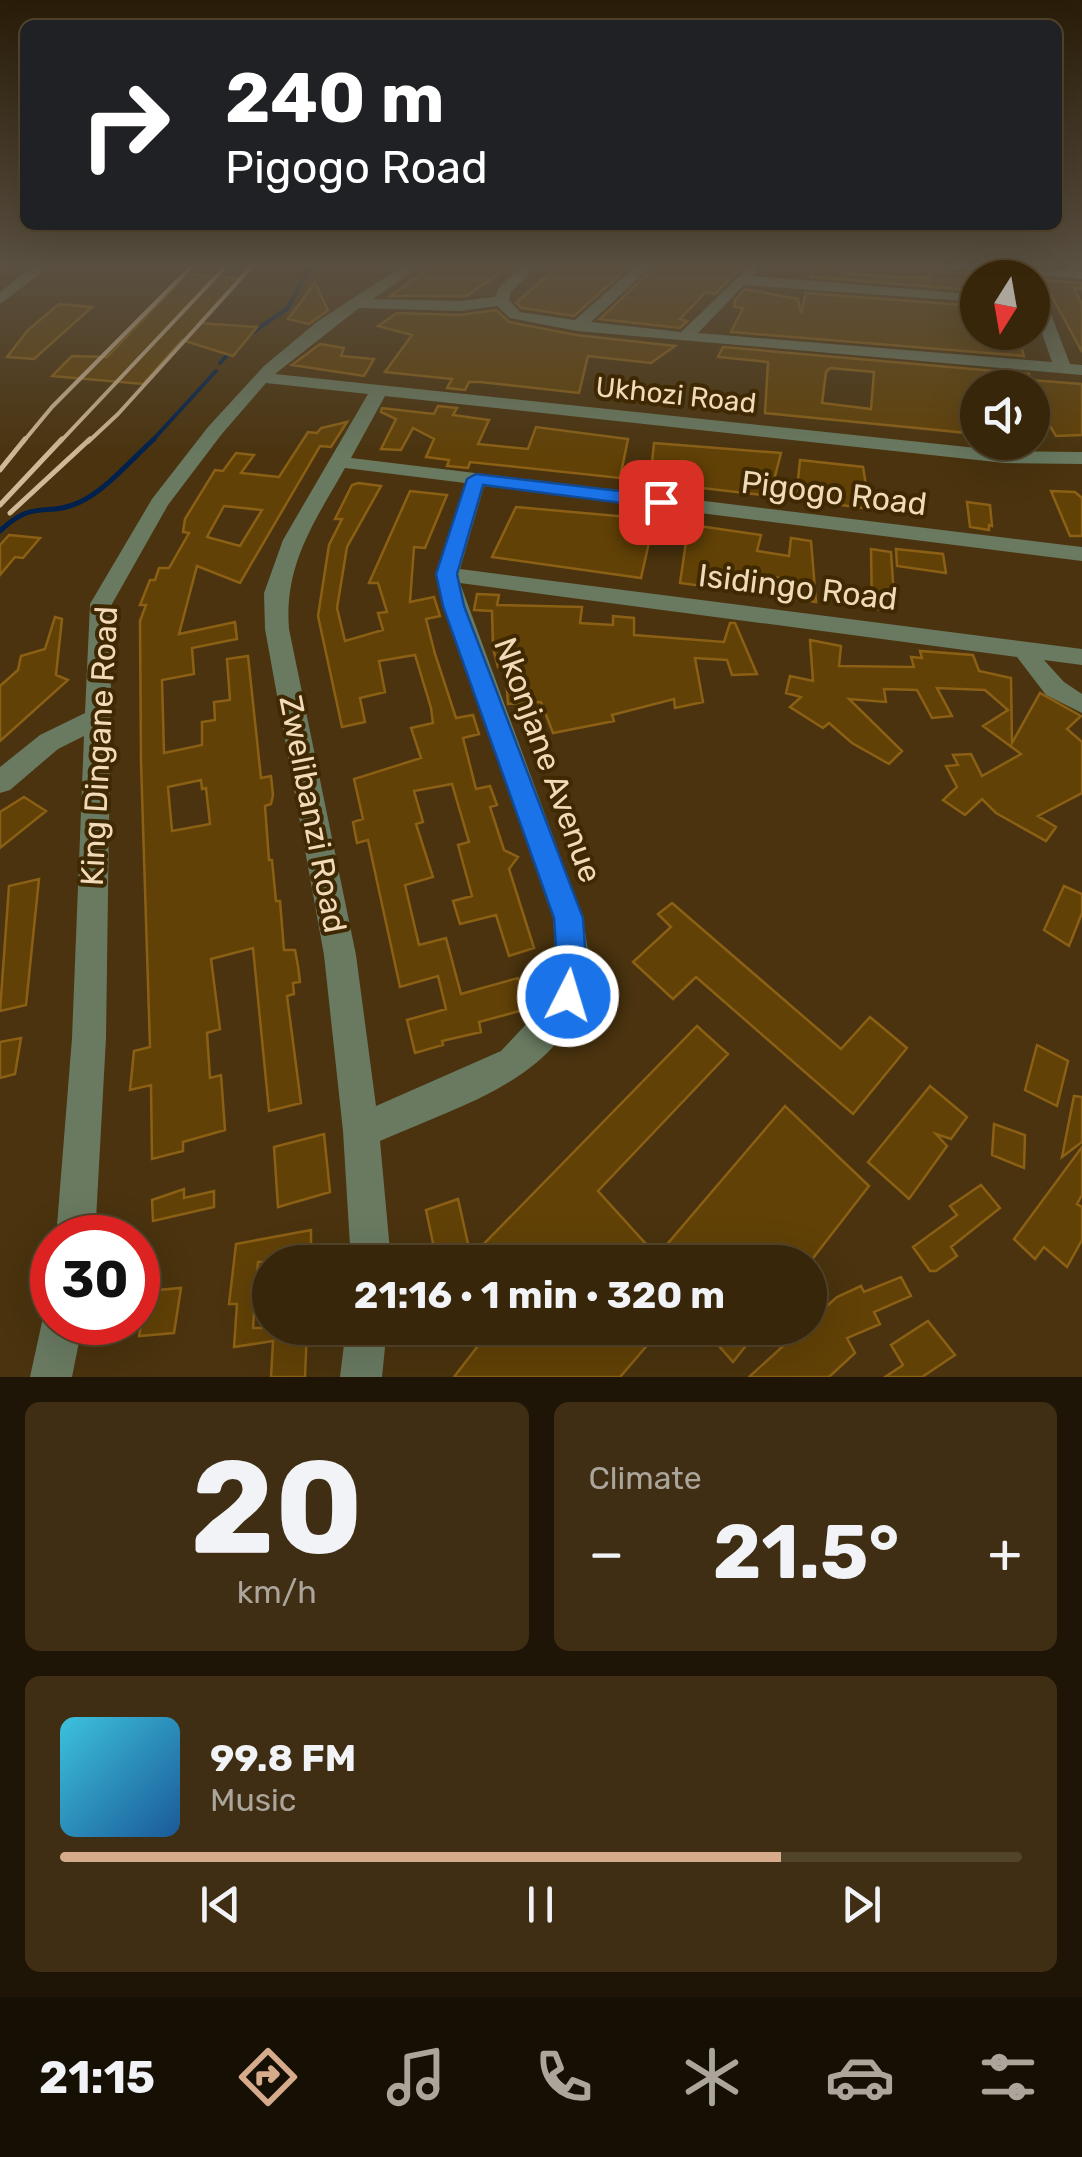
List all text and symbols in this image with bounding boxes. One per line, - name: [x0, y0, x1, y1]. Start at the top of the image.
- text: 240 m: [225, 57, 445, 140]
- icon: right: [60, 60, 190, 190]
- text: Pigogo Road: [225, 141, 488, 194]
- north arrow: [960, 260, 1050, 350]
- map controls: [960, 260, 1050, 460]
- street label: Ukhozi Road: [594, 370, 758, 420]
- button: sound: [960, 370, 1050, 460]
- pin: [619, 460, 704, 545]
- street label: Pigogo Road: [739, 463, 929, 523]
- icon: arrive: [634, 475, 689, 530]
- street label: Isidingo Road: [696, 556, 900, 618]
- street label: King Dingane Road: [73, 605, 125, 887]
- street label: Nkonjane Avenue: [486, 632, 610, 888]
- street label: Zwelibanzi Road: [271, 692, 355, 936]
- position arrow: [516, 944, 620, 1048]
- speed limit sign: 30: [30, 1215, 160, 1345]
- text: 21:16 · 1 min · 320 m: [354, 1272, 725, 1318]
- text: 20: [190, 1430, 363, 1585]
- text: Climate: [589, 1459, 702, 1497]
- text: 21.5°: [713, 1508, 899, 1597]
- text: −: [589, 1521, 624, 1586]
- text: +: [988, 1521, 1022, 1586]
- text: km/h: [237, 1573, 317, 1611]
- text: 99.8 FM: [210, 1735, 356, 1781]
- text: Music: [210, 1781, 296, 1819]
- icon: previous: [193, 1877, 248, 1932]
- icon: pause: [513, 1877, 568, 1932]
- icon: next: [834, 1877, 889, 1932]
- icon: directions: [233, 2042, 303, 2112]
- icon: music: [381, 2042, 451, 2112]
- icon: phone: [529, 2042, 599, 2112]
- icon: climate: [677, 2042, 747, 2112]
- icon: car: [825, 2042, 895, 2112]
- icon: filters: [973, 2042, 1043, 2112]
- text: 21:15: [39, 2051, 155, 2104]

